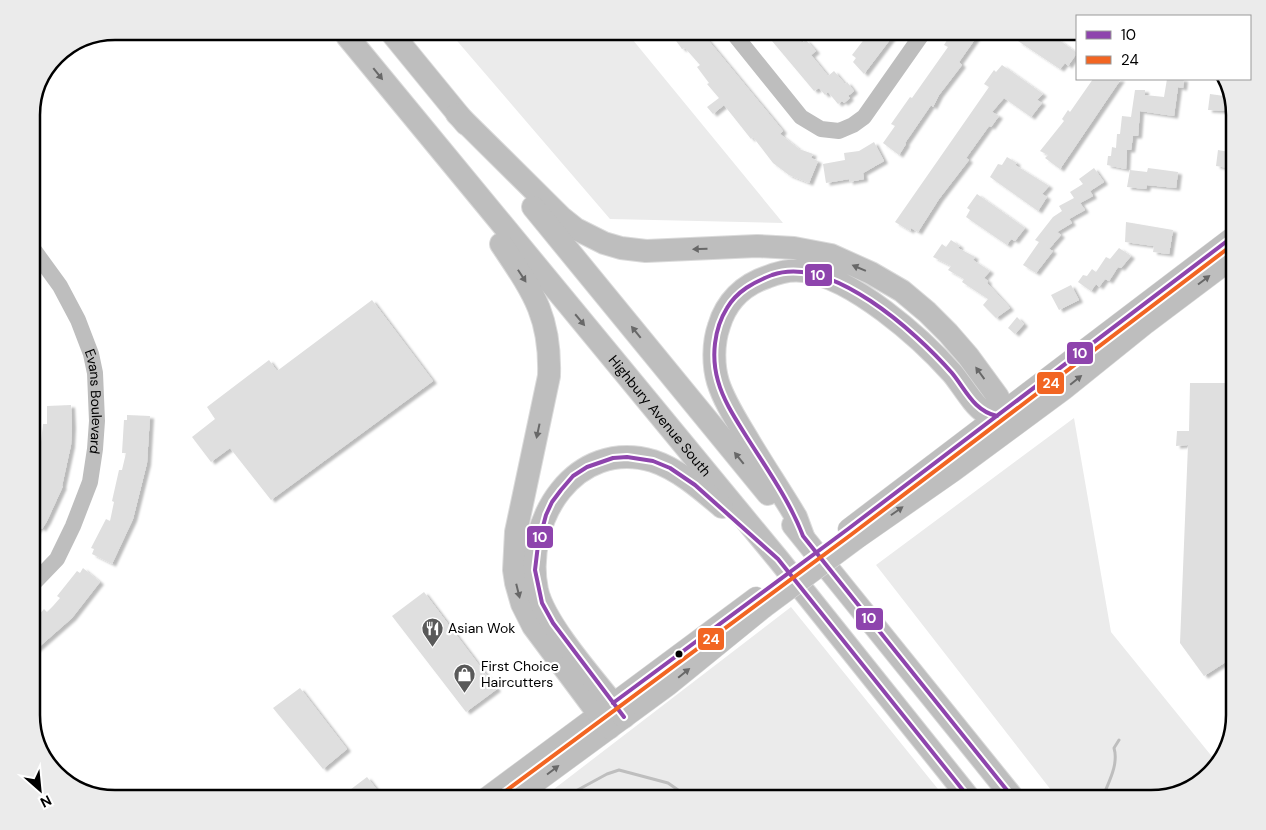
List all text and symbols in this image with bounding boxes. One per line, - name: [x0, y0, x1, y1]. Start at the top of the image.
- legend: [1076, 15, 1251, 80]
- text: 10: [1121, 25, 1136, 45]
- text: 24: [1121, 50, 1139, 70]
- one-way arrow: [372, 67, 383, 80]
- one-way arrow: [692, 245, 708, 253]
- line badge: 10: [804, 263, 833, 287]
- one-way arrow: [852, 263, 866, 271]
- text: 10: [811, 266, 826, 284]
- one-way arrow: [517, 269, 527, 283]
- one-way arrow: [1197, 275, 1211, 285]
- one-way arrow: [574, 313, 585, 326]
- one-way arrow: [630, 326, 641, 339]
- line badge: 10: [1066, 341, 1094, 365]
- text: 10: [1073, 344, 1088, 362]
- street label: Evans Boulevard: [81, 346, 106, 455]
- street label: Highbury Avenue South: [605, 351, 715, 480]
- one-way arrow: [975, 366, 985, 380]
- line badge: 24: [1036, 371, 1065, 395]
- text: 24: [1042, 374, 1060, 392]
- one-way arrow: [1069, 375, 1083, 385]
- one-way arrow: [533, 424, 541, 440]
- one-way arrow: [733, 452, 744, 465]
- one-way arrow: [890, 506, 904, 516]
- line badge: 10: [526, 525, 554, 549]
- text: 10: [533, 528, 548, 546]
- one-way arrow: [515, 583, 523, 598]
- line badge: 10: [855, 607, 884, 631]
- text: 10: [862, 609, 877, 627]
- restaurant icon: Asian Wok: [420, 616, 444, 647]
- place label: Asian Wok: [448, 619, 515, 637]
- line badge: 24: [697, 627, 725, 651]
- text: 24: [702, 630, 720, 648]
- unlabelled marker: [674, 649, 684, 659]
- place label: First Choice Haircutters: [481, 657, 559, 691]
- shop icon: First Choice Haircutters: [453, 662, 477, 693]
- one-way arrow: [677, 667, 690, 678]
- north arrow: [15, 765, 65, 815]
- one-way arrow: [547, 765, 560, 775]
- text: N: [37, 791, 55, 812]

